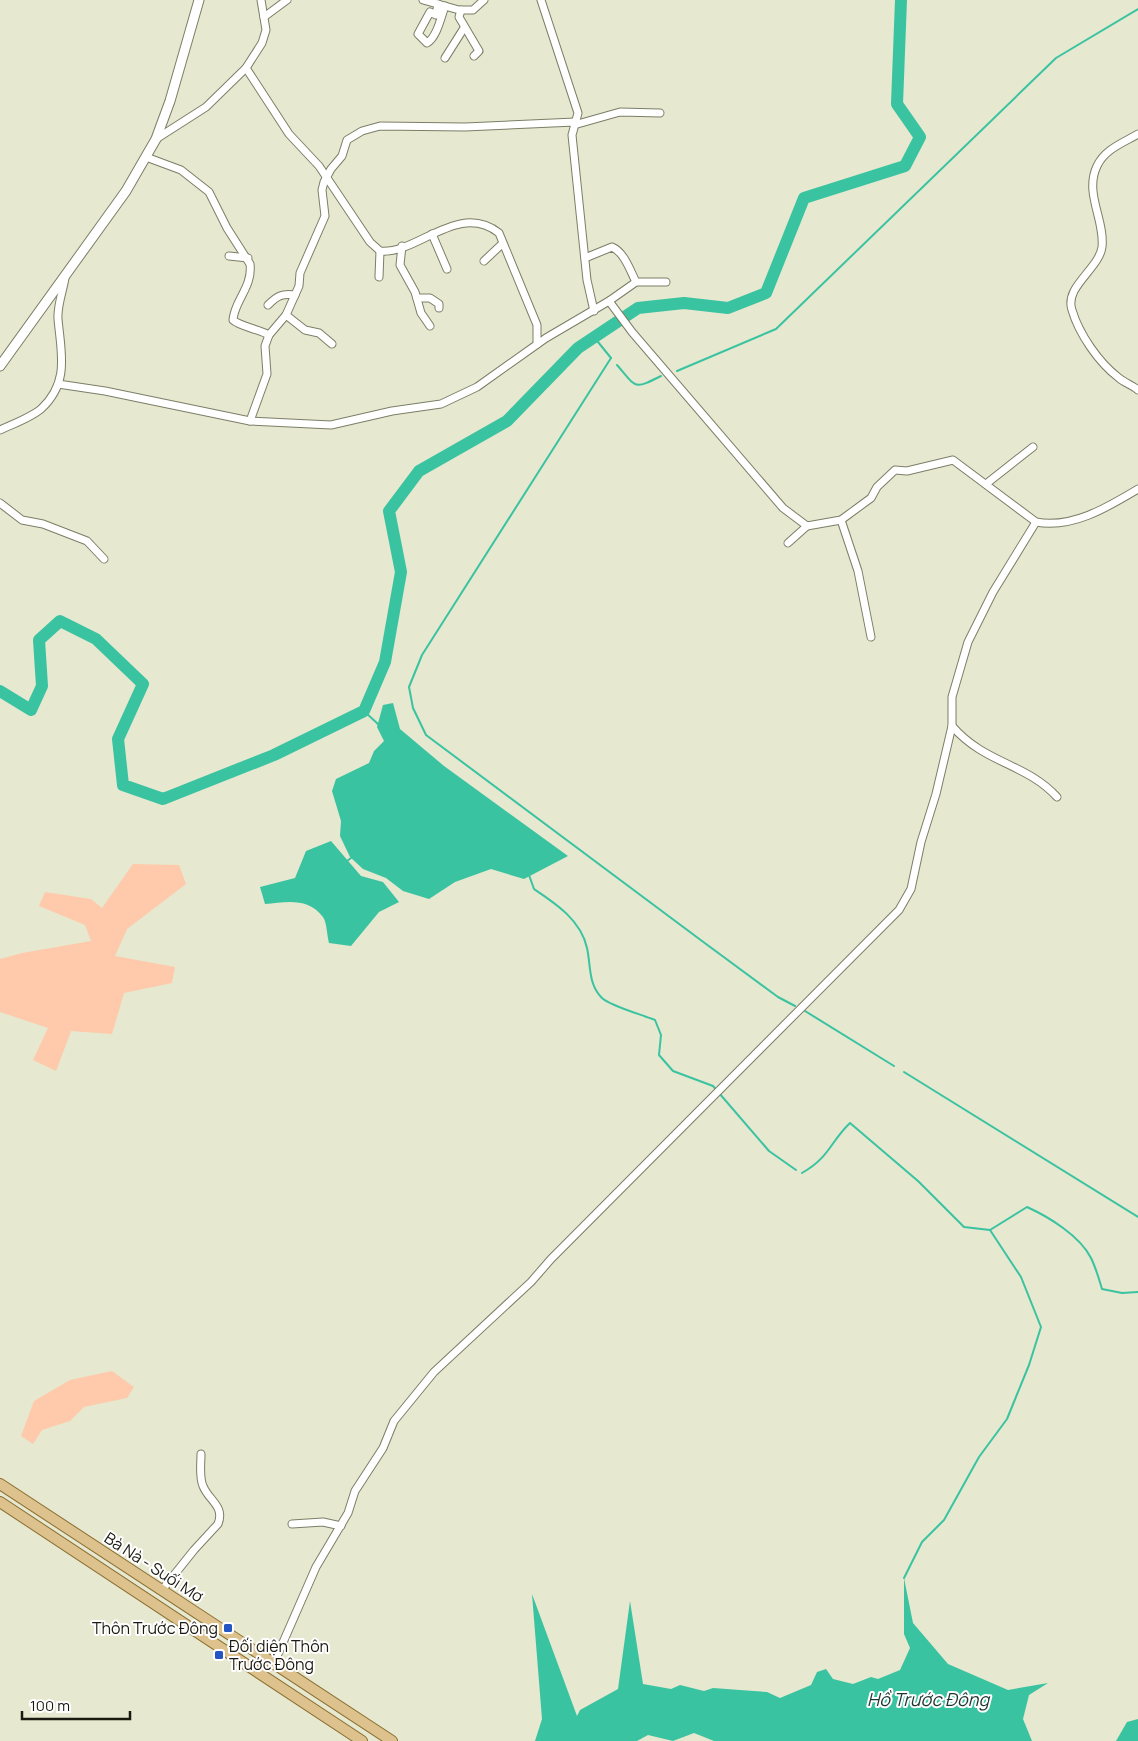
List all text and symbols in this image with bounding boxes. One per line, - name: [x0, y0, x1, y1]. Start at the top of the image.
- street label: Bà Nà - Suối Mơ: [100, 1527, 208, 1607]
- place label: Thôn Trước Đông: [92, 1617, 218, 1639]
- marker: Thôn Trước Đông: [222, 1622, 234, 1634]
- place label: Đối diện Thôn Trước Đông: [229, 1635, 329, 1675]
- marker: Đối diện Thôn Trước Đông: [213, 1649, 225, 1661]
- water label: Hồ Trước Đông: [867, 1687, 990, 1711]
- scale bar: [22, 1688, 130, 1720]
- text: 100 m: [30, 1695, 70, 1716]

